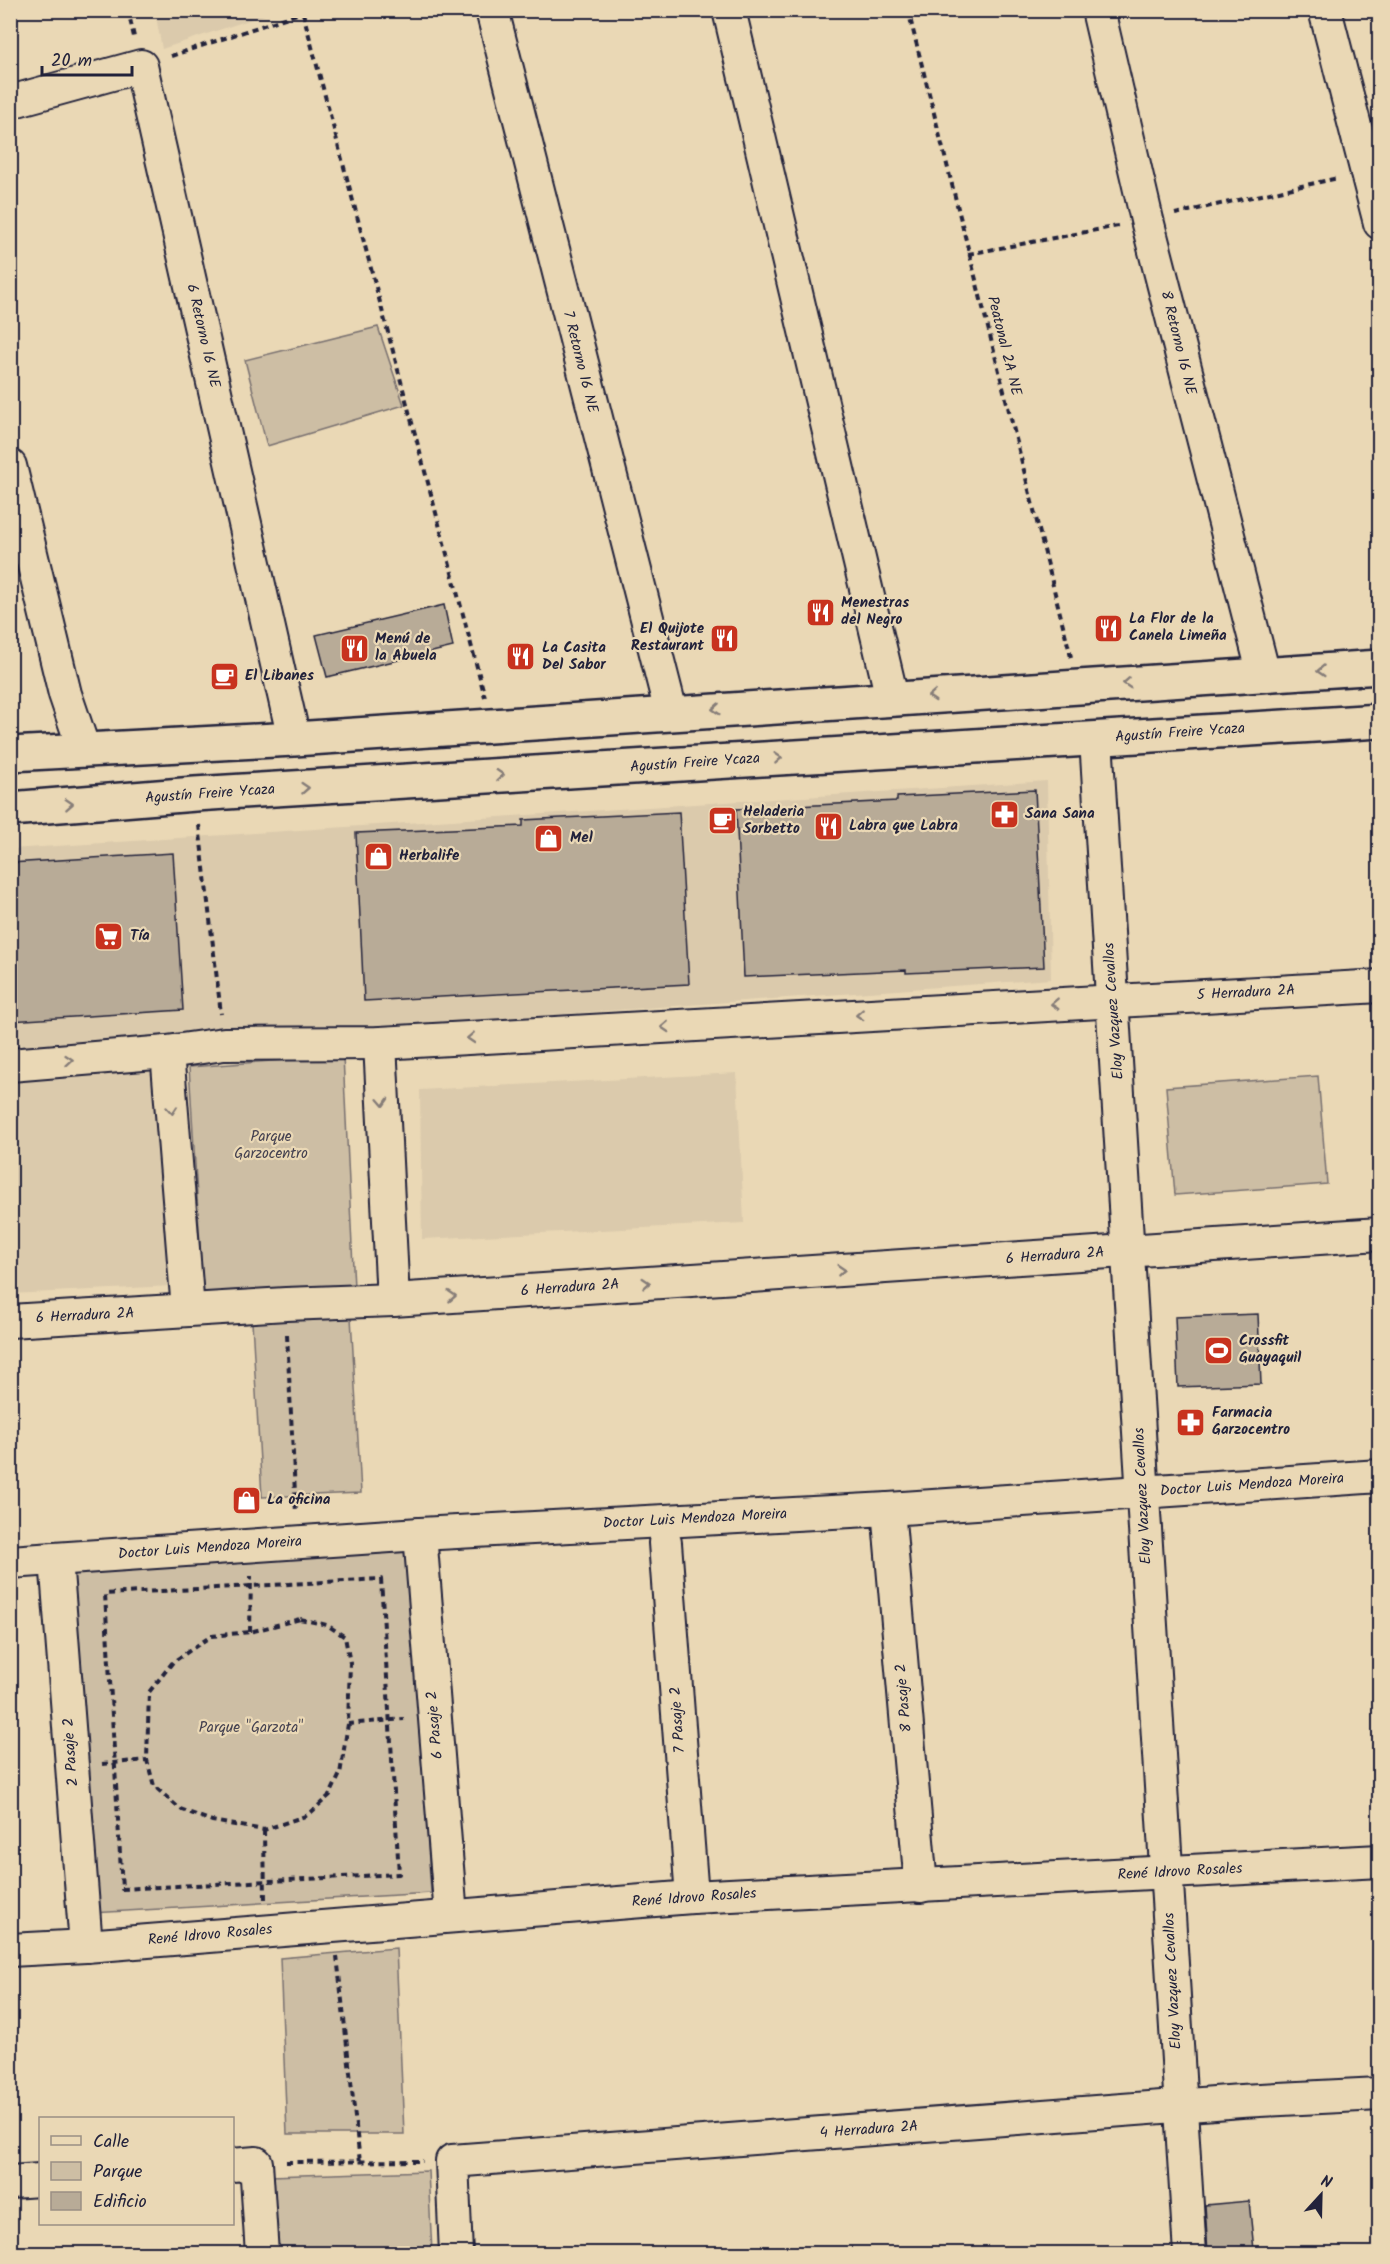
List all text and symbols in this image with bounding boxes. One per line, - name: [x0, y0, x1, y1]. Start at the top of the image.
- scale bar: [42, 39, 132, 77]
- text: 20 m: [51, 47, 92, 76]
- street label: 6 Retorno 16 NE: [179, 282, 227, 392]
- street label: 8 Retorno 16 NE: [1153, 288, 1203, 399]
- street label: Peatonal 2A NE: [980, 294, 1028, 400]
- street label: 7 Retorno 16 NE: [556, 308, 605, 417]
- place label: Menestras del Negro: [841, 591, 909, 632]
- restaurant icon: Menestras del Negro: [804, 596, 836, 628]
- place label: La Flor de la Canela Limeña: [1129, 607, 1227, 648]
- restaurant icon: La Flor de la Canela Limeña: [1092, 612, 1124, 644]
- place label: El Quijote Restaurant: [631, 617, 705, 658]
- restaurant icon: El Quijote Restaurant: [709, 622, 741, 654]
- place label: Menú de la Abuela: [375, 627, 437, 668]
- restaurant icon: Menú de la Abuela: [338, 632, 370, 664]
- place label: La Casita Del Sabor: [542, 636, 606, 677]
- restaurant icon: La Casita Del Sabor: [505, 641, 537, 673]
- cafe icon: El Libanes: [208, 660, 240, 692]
- place label: El Libanes: [245, 664, 314, 688]
- one-way arrow: [1317, 664, 1326, 677]
- one-way arrow: [1122, 677, 1131, 690]
- one-way arrow: [927, 689, 936, 702]
- one-way arrow: [712, 703, 721, 716]
- street label: Agustín Freire Ycaza: [1114, 716, 1246, 750]
- street label: Agustín Freire Ycaza: [629, 746, 761, 780]
- one-way arrow: [774, 752, 783, 765]
- one-way arrow: [495, 769, 504, 782]
- street label: Agustín Freire Ycaza: [144, 777, 276, 811]
- one-way arrow: [301, 781, 310, 794]
- one-way arrow: [64, 798, 73, 811]
- pharmacy icon: Sana Sana: [988, 798, 1020, 830]
- place label: Heladeria Sorbetto: [743, 800, 804, 841]
- place label: Sana Sana: [1025, 802, 1095, 826]
- cafe icon: Heladeria Sorbetto: [706, 805, 738, 837]
- restaurant icon: Labra que Labra: [812, 810, 844, 842]
- place label: Labra que Labra: [849, 814, 958, 838]
- shop icon: Mel: [533, 822, 565, 854]
- place label: Mel: [570, 826, 593, 850]
- shop icon: Herbalife: [362, 840, 394, 872]
- place label: Herbalife: [399, 844, 460, 868]
- supermarket icon: Tía: [93, 920, 125, 952]
- place label: Tía: [130, 924, 150, 948]
- street label: Eloy Vazquez Cevallos: [1097, 941, 1131, 1080]
- street label: 5 Herradura 2A: [1196, 978, 1296, 1008]
- one-way arrow: [1050, 998, 1059, 1011]
- one-way arrow: [855, 1009, 864, 1022]
- one-way arrow: [661, 1020, 670, 1033]
- one-way arrow: [466, 1031, 475, 1044]
- one-way arrow: [64, 1054, 73, 1067]
- one-way arrow: [376, 1097, 389, 1106]
- one-way arrow: [165, 1106, 178, 1115]
- park label: Parque Garzocentro: [234, 1125, 308, 1166]
- street label: 6 Herradura 2A: [1005, 1241, 1105, 1271]
- one-way arrow: [836, 1264, 845, 1277]
- street label: 6 Herradura 2A: [520, 1273, 620, 1303]
- one-way arrow: [642, 1277, 651, 1290]
- one-way arrow: [447, 1290, 456, 1303]
- street label: 6 Herradura 2A: [35, 1301, 135, 1331]
- place label: Crossfit Guayaquil: [1239, 1329, 1301, 1370]
- sports icon: Crossfit Guayaquil: [1202, 1334, 1234, 1366]
- place label: Farmacia Garzocentro: [1212, 1401, 1290, 1442]
- pharmacy icon: Farmacia Garzocentro: [1175, 1406, 1207, 1438]
- street label: Eloy Vazquez Cevallos: [1127, 1426, 1159, 1565]
- street label: Doctor Luis Mendoza Moreira: [1159, 1467, 1345, 1503]
- shop icon: La oficina: [230, 1484, 262, 1516]
- place label: La oficina: [267, 1488, 331, 1512]
- street label: Doctor Luis Mendoza Moreira: [602, 1502, 788, 1536]
- street label: Doctor Luis Mendoza Moreira: [117, 1530, 303, 1566]
- street label: 8 Pasaje 2: [889, 1663, 919, 1733]
- street label: 7 Pasaje 2: [664, 1686, 692, 1754]
- street label: 6 Pasaje 2: [420, 1690, 450, 1760]
- park label: Parque "Garzota": [199, 1716, 303, 1740]
- street label: 2 Pasaje 2: [57, 1717, 85, 1787]
- street label: René Idrovo Rosales: [1117, 1857, 1244, 1887]
- street label: René Idrovo Rosales: [631, 1882, 758, 1914]
- street label: Eloy Vazquez Cevallos: [1157, 1911, 1189, 2050]
- street label: René Idrovo Rosales: [147, 1918, 274, 1952]
- street label: 4 Herradura 2A: [819, 2115, 919, 2145]
- legend: [39, 2117, 234, 2225]
- text: Calle: [93, 2128, 129, 2157]
- text: Parque: [93, 2158, 142, 2187]
- north arrow: [1291, 2165, 1351, 2225]
- text: N: [1317, 2169, 1335, 2196]
- text: Edificio: [93, 2188, 147, 2217]

